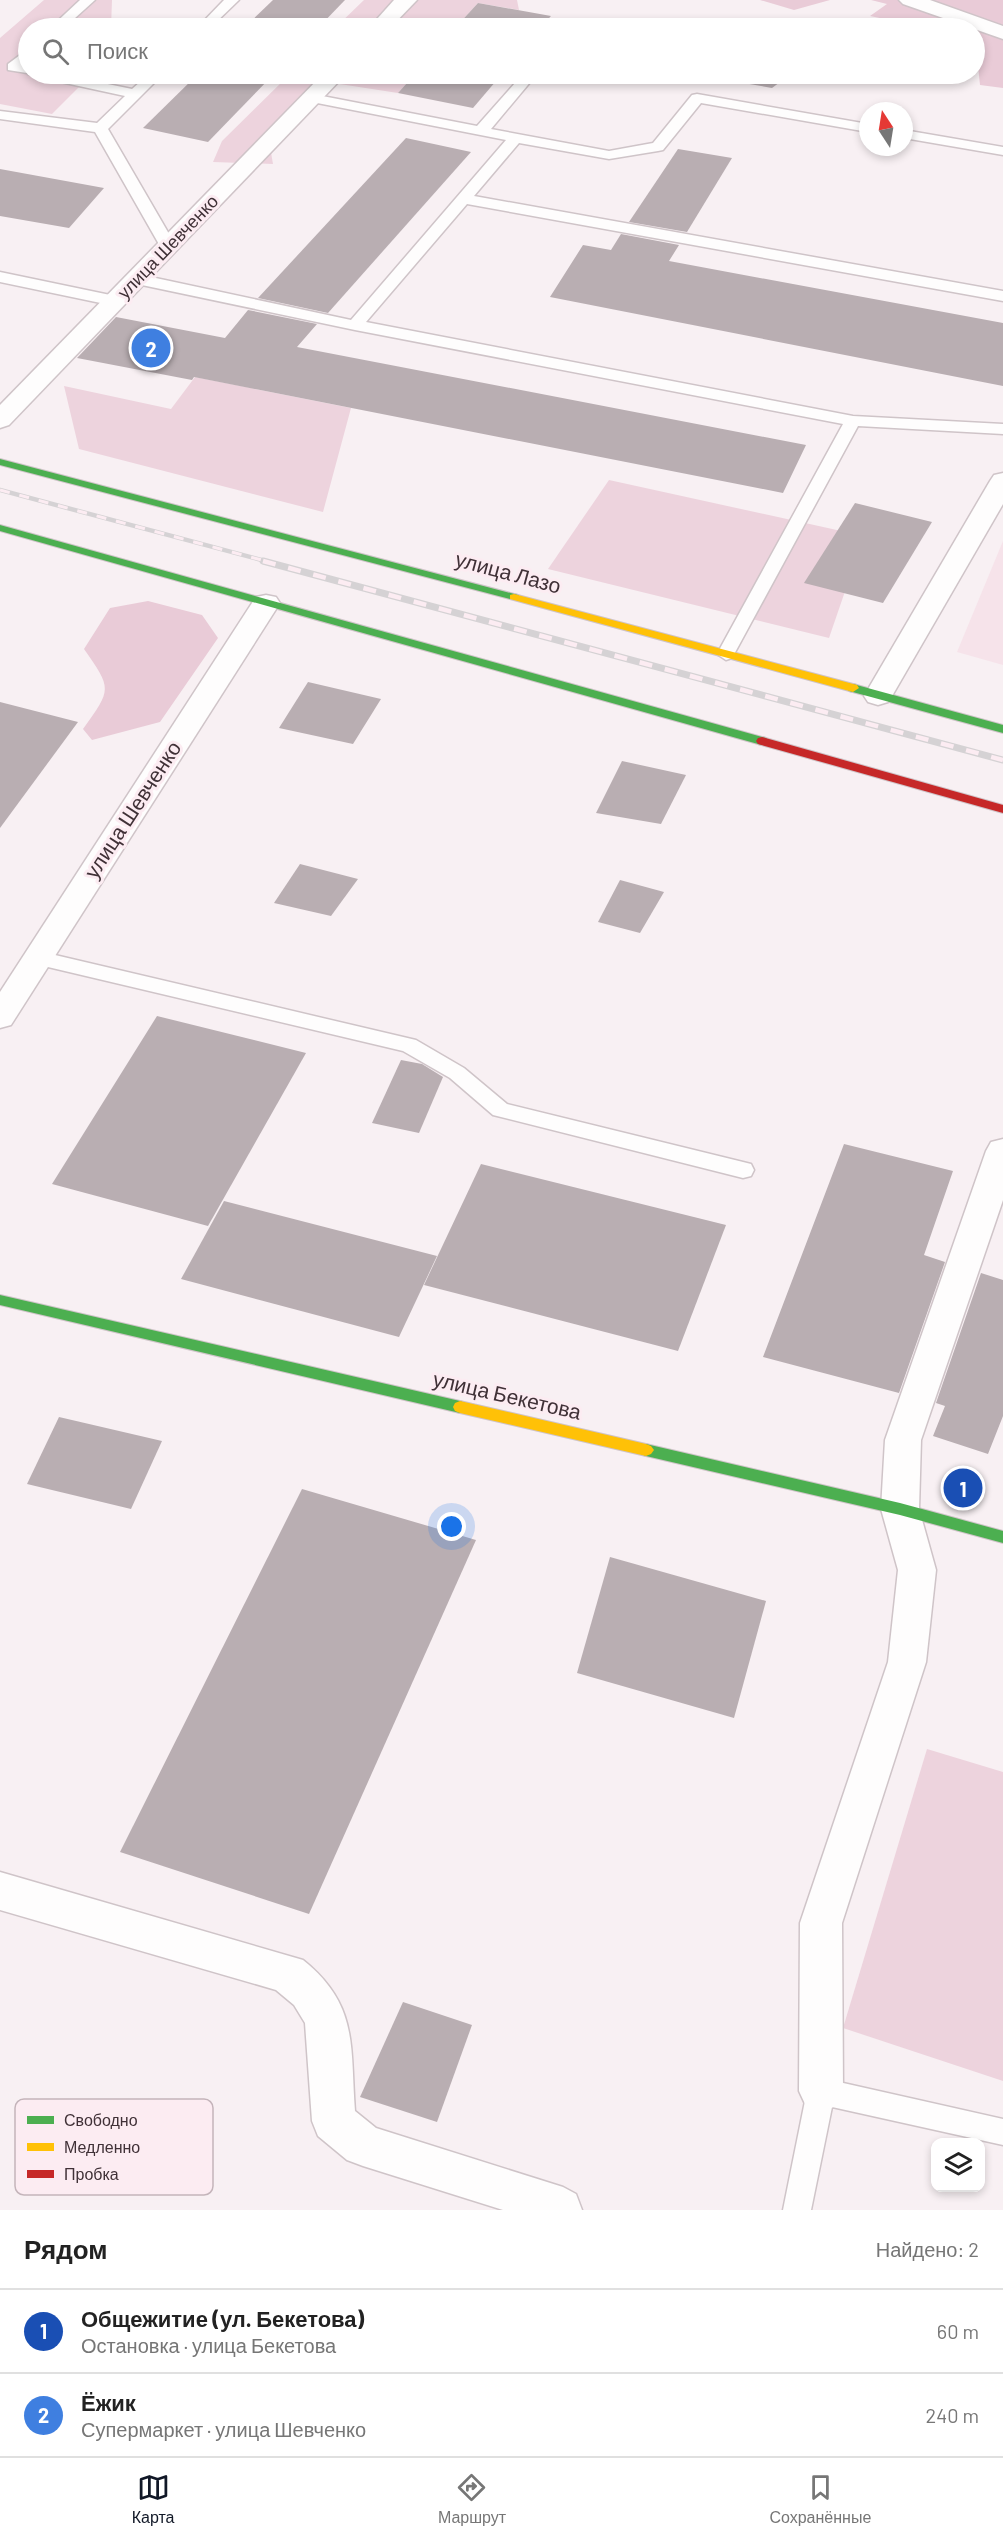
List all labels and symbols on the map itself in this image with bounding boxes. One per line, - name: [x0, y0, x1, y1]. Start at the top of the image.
- north arrow: [859, 102, 913, 156]
- street label: улица Шевченко: [112, 190, 222, 303]
- pin: 2: [132, 326, 170, 370]
- street label: улица Лазо: [453, 545, 564, 598]
- street label: улица Шевченко: [78, 736, 185, 882]
- street label: улица Бекетова: [431, 1365, 584, 1424]
- pin: 1: [944, 1466, 982, 1510]
- your location: [437, 1512, 466, 1541]
- legend: [15, 2099, 213, 2195]
- text: Свободно: [64, 2110, 138, 2129]
- text: Медленно: [64, 2137, 140, 2156]
- text: Пробка: [64, 2164, 119, 2183]

